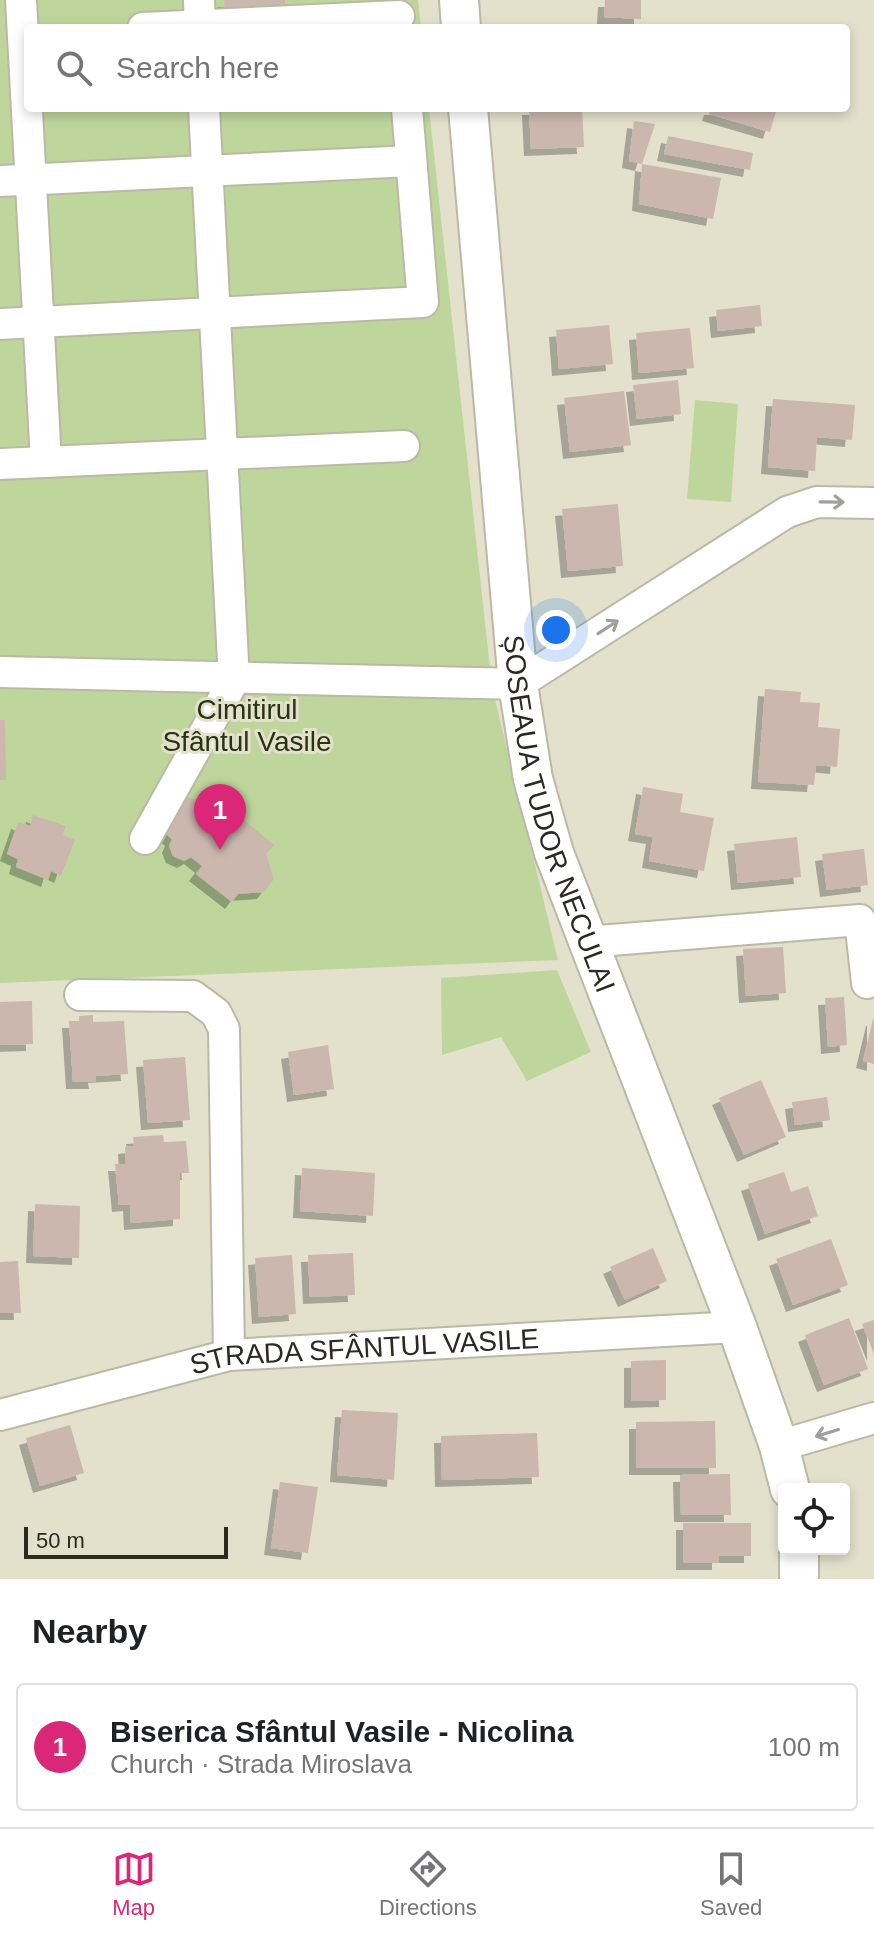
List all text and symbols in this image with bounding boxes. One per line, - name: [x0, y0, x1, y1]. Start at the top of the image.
- search box: [24, 24, 850, 112]
- icon: search: [52, 46, 96, 90]
- text: Search here: [116, 51, 279, 84]
- one-way arrow: [818, 494, 845, 510]
- your location: [536, 610, 576, 650]
- one-way arrow: [596, 619, 619, 635]
- street label: ȘOSEAUA TUDOR NECULAI: [498, 634, 622, 996]
- park label: Cimitirul Sfântul Vasile: [162, 694, 332, 757]
- pin: 1: [194, 784, 246, 850]
- street label: STRADA SFÂNTUL VASILE: [186, 1322, 540, 1380]
- one-way arrow: [814, 1426, 840, 1441]
- map controls: [778, 1483, 850, 1555]
- button: locate: [778, 1483, 850, 1555]
- scale bar: [24, 1523, 228, 1559]
- text: 50 m: [36, 1528, 85, 1553]
- text: Nearby: [32, 1612, 147, 1650]
- text: Biserica Sfântul Vasile - Nicolina: [110, 1715, 574, 1748]
- text: 1: [53, 1732, 67, 1762]
- text: 100 m: [768, 1732, 840, 1762]
- text: Church · Strada Miroslava: [110, 1749, 412, 1779]
- tab: Map: [112, 1847, 156, 1921]
- tab: Directions: [379, 1847, 477, 1921]
- tab: Saved: [700, 1847, 762, 1921]

